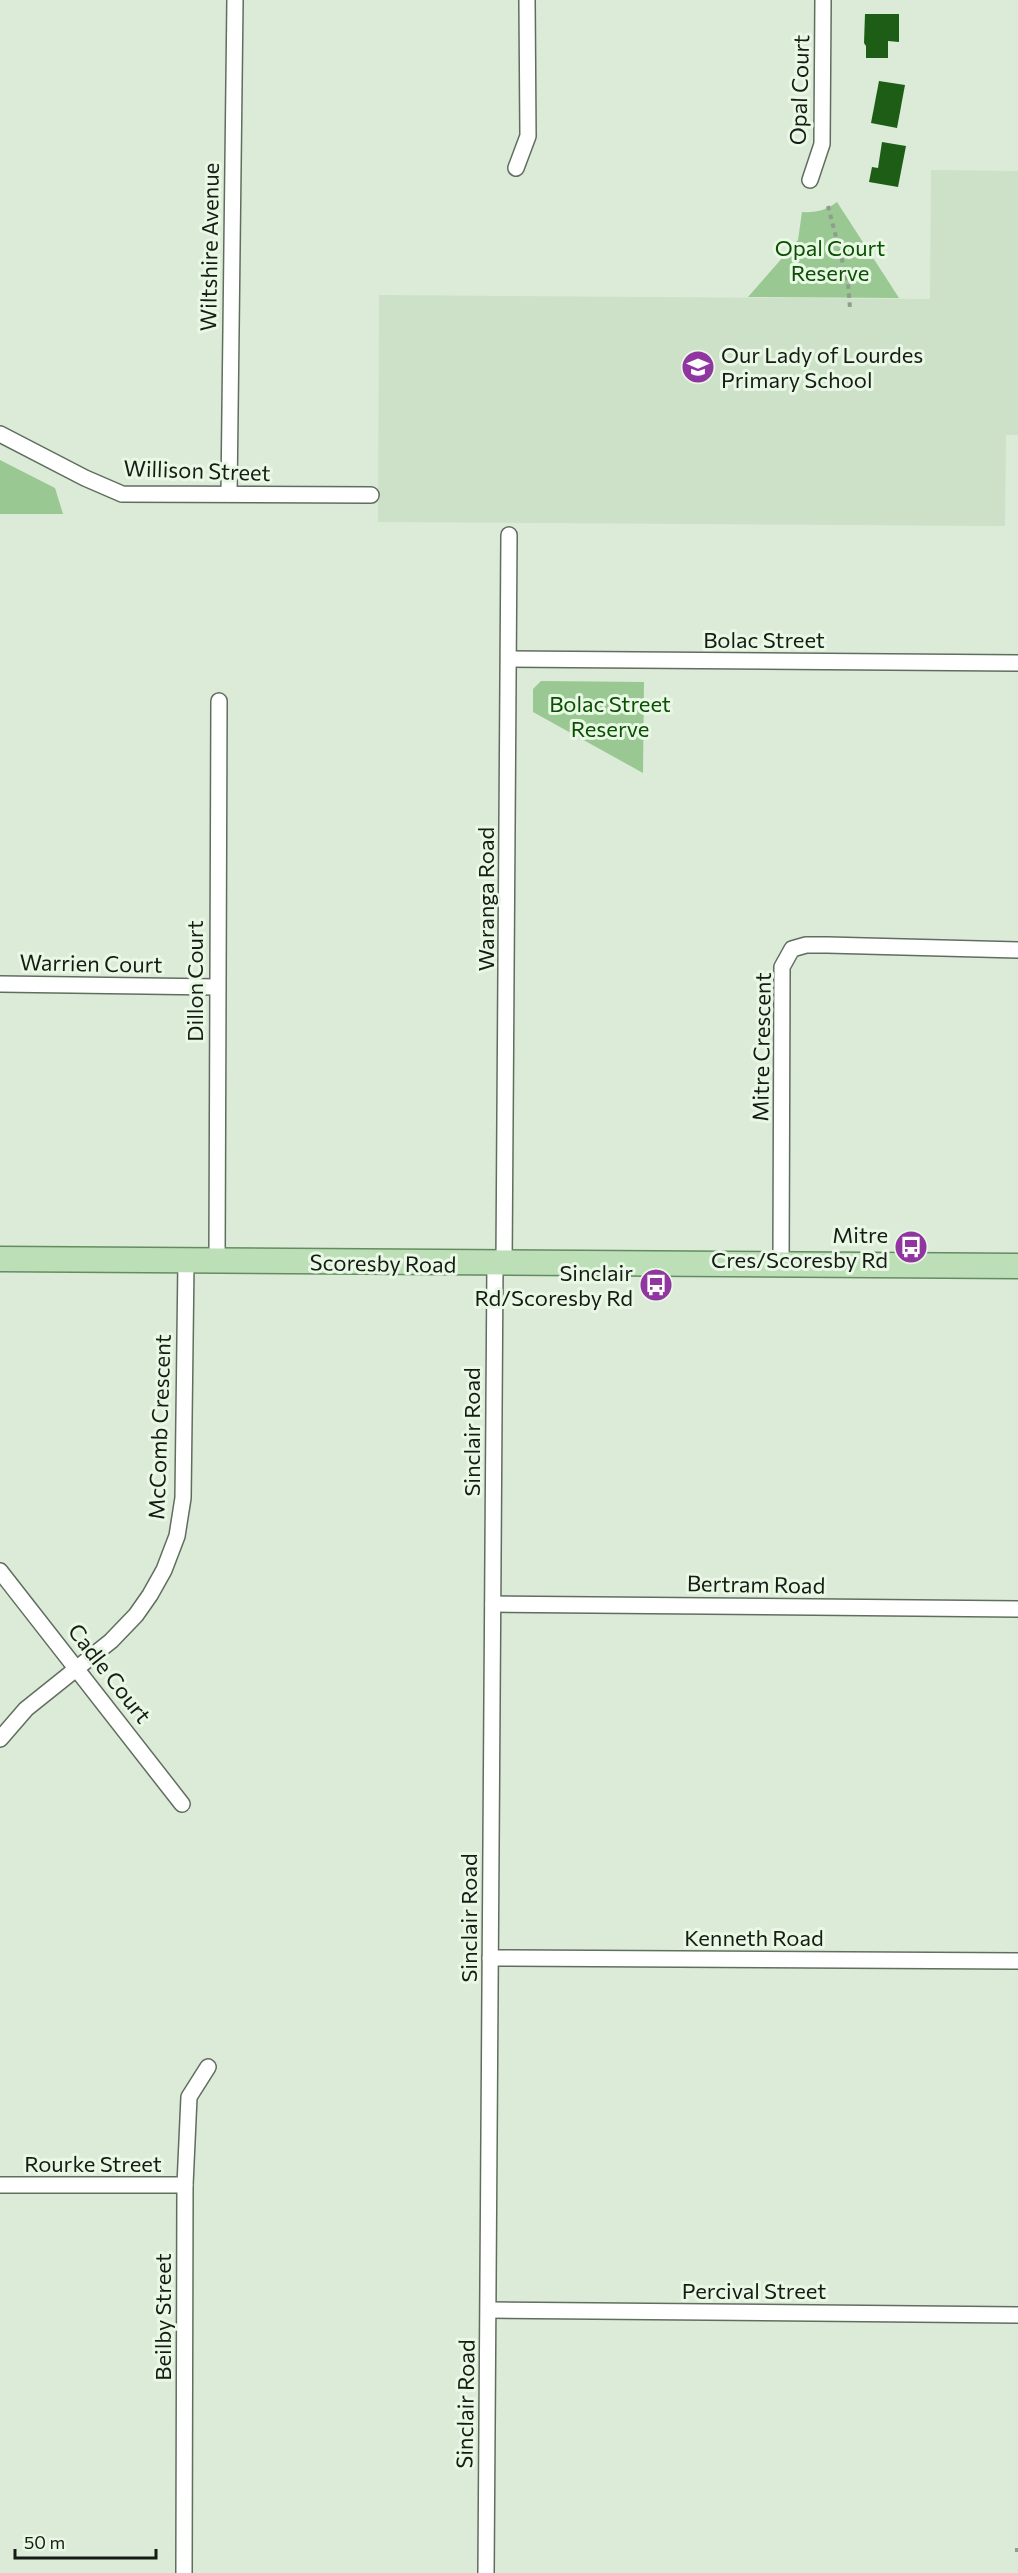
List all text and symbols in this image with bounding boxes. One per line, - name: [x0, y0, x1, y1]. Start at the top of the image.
- street label: Opal Court: [784, 34, 814, 146]
- street label: Wiltshire Avenue: [194, 163, 224, 331]
- park label: Opal Court Reserve: [775, 234, 885, 286]
- place label: Our Lady of Lourdes Primary School: [721, 341, 923, 393]
- school or university icon: Our Lady of Lourdes Primary School: [680, 349, 716, 385]
- street label: Willison Street: [123, 454, 271, 486]
- street label: Bolac Street: [703, 626, 825, 653]
- park label: Bolac Street Reserve: [549, 690, 671, 742]
- street label: Waranga Road: [472, 827, 499, 971]
- street label: Dillon Court: [181, 920, 208, 1042]
- street label: Warrien Court: [19, 948, 163, 978]
- street label: Mitre Crescent: [746, 972, 776, 1122]
- place label: Mitre Cres/Scoresby Rd: [711, 1221, 888, 1273]
- bus stop icon: Mitre Cres/Scoresby Rd: [893, 1229, 929, 1265]
- street label: Scoresby Road: [309, 1248, 457, 1278]
- place label: Sinclair Rd/Scoresby Rd: [474, 1259, 633, 1311]
- bus stop icon: Sinclair Rd/Scoresby Rd: [638, 1267, 674, 1303]
- street label: McComb Crescent: [142, 1334, 176, 1520]
- street label: Sinclair Road: [458, 1367, 485, 1497]
- street label: Bertram Road: [687, 1569, 825, 1599]
- street label: Cadle Court: [63, 1618, 157, 1728]
- street label: Sinclair Road: [455, 1853, 482, 1983]
- street label: Kenneth Road: [684, 1924, 824, 1951]
- street label: Rourke Street: [24, 2150, 162, 2177]
- street label: Beilby Street: [149, 2253, 176, 2381]
- street label: Percival Street: [682, 2277, 826, 2304]
- street label: Sinclair Road: [450, 2339, 480, 2469]
- scale bar: [15, 2522, 156, 2560]
- text: 50 m: [24, 2531, 65, 2553]

